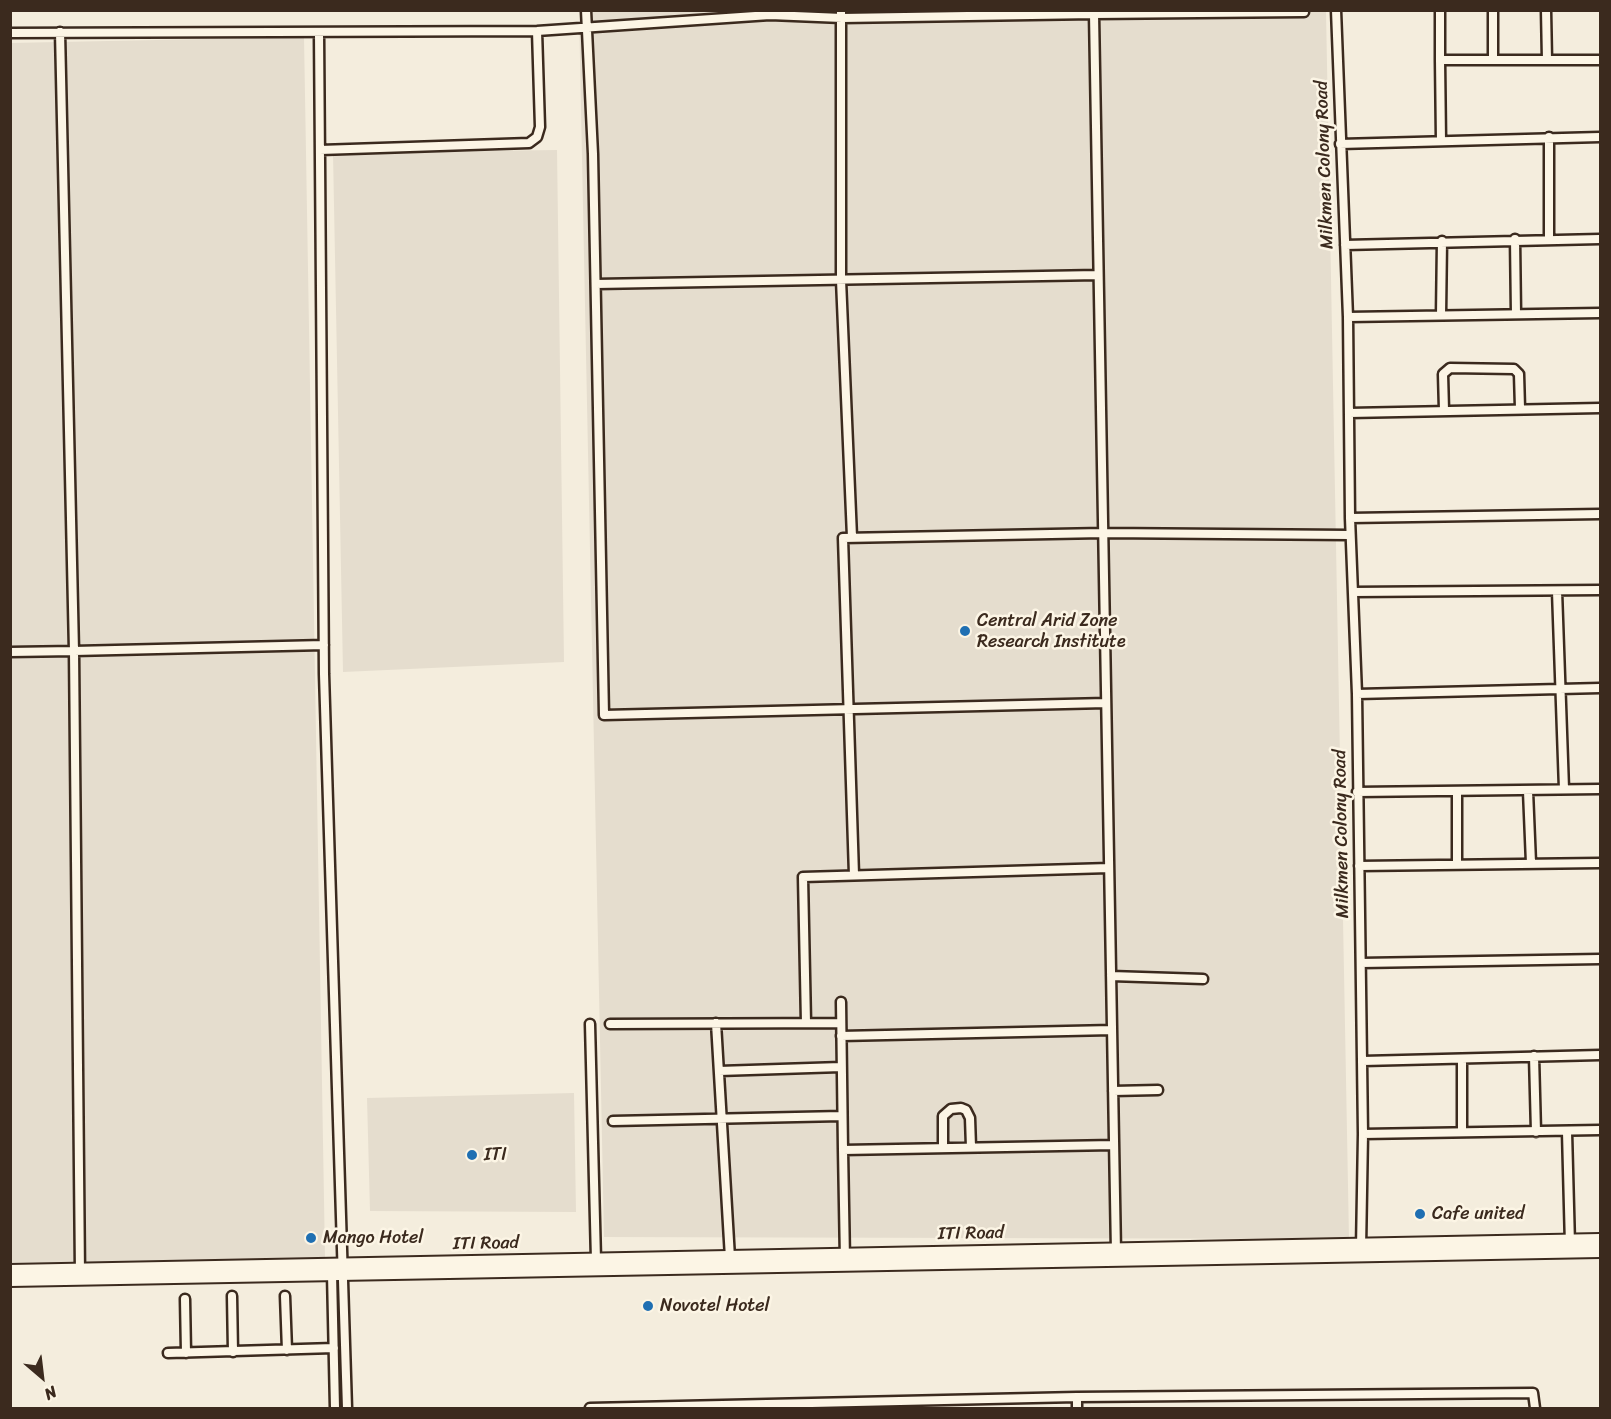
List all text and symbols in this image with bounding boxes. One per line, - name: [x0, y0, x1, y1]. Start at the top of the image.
- street label: Milkmen Colony Road: [1311, 80, 1339, 250]
- place label: Central Arid Zone Research Institute: [977, 610, 1126, 652]
- marker: Central Arid Zone Research Institute: [958, 624, 972, 638]
- street label: Milkmen Colony Road: [1330, 750, 1354, 918]
- place label: ITI: [484, 1144, 507, 1166]
- marker: ITI: [465, 1148, 479, 1162]
- place label: Cafe united: [1432, 1203, 1525, 1225]
- marker: Cafe united: [1413, 1207, 1427, 1221]
- street label: ITI Road: [938, 1223, 1004, 1245]
- place label: Mango Hotel: [323, 1227, 423, 1249]
- marker: Mango Hotel: [304, 1231, 318, 1245]
- street label: ITI Road: [453, 1233, 519, 1255]
- place label: Novotel Hotel: [660, 1295, 770, 1317]
- marker: Novotel Hotel: [641, 1299, 655, 1313]
- north arrow: [12, 1347, 72, 1407]
- text: N: [39, 1378, 62, 1409]

